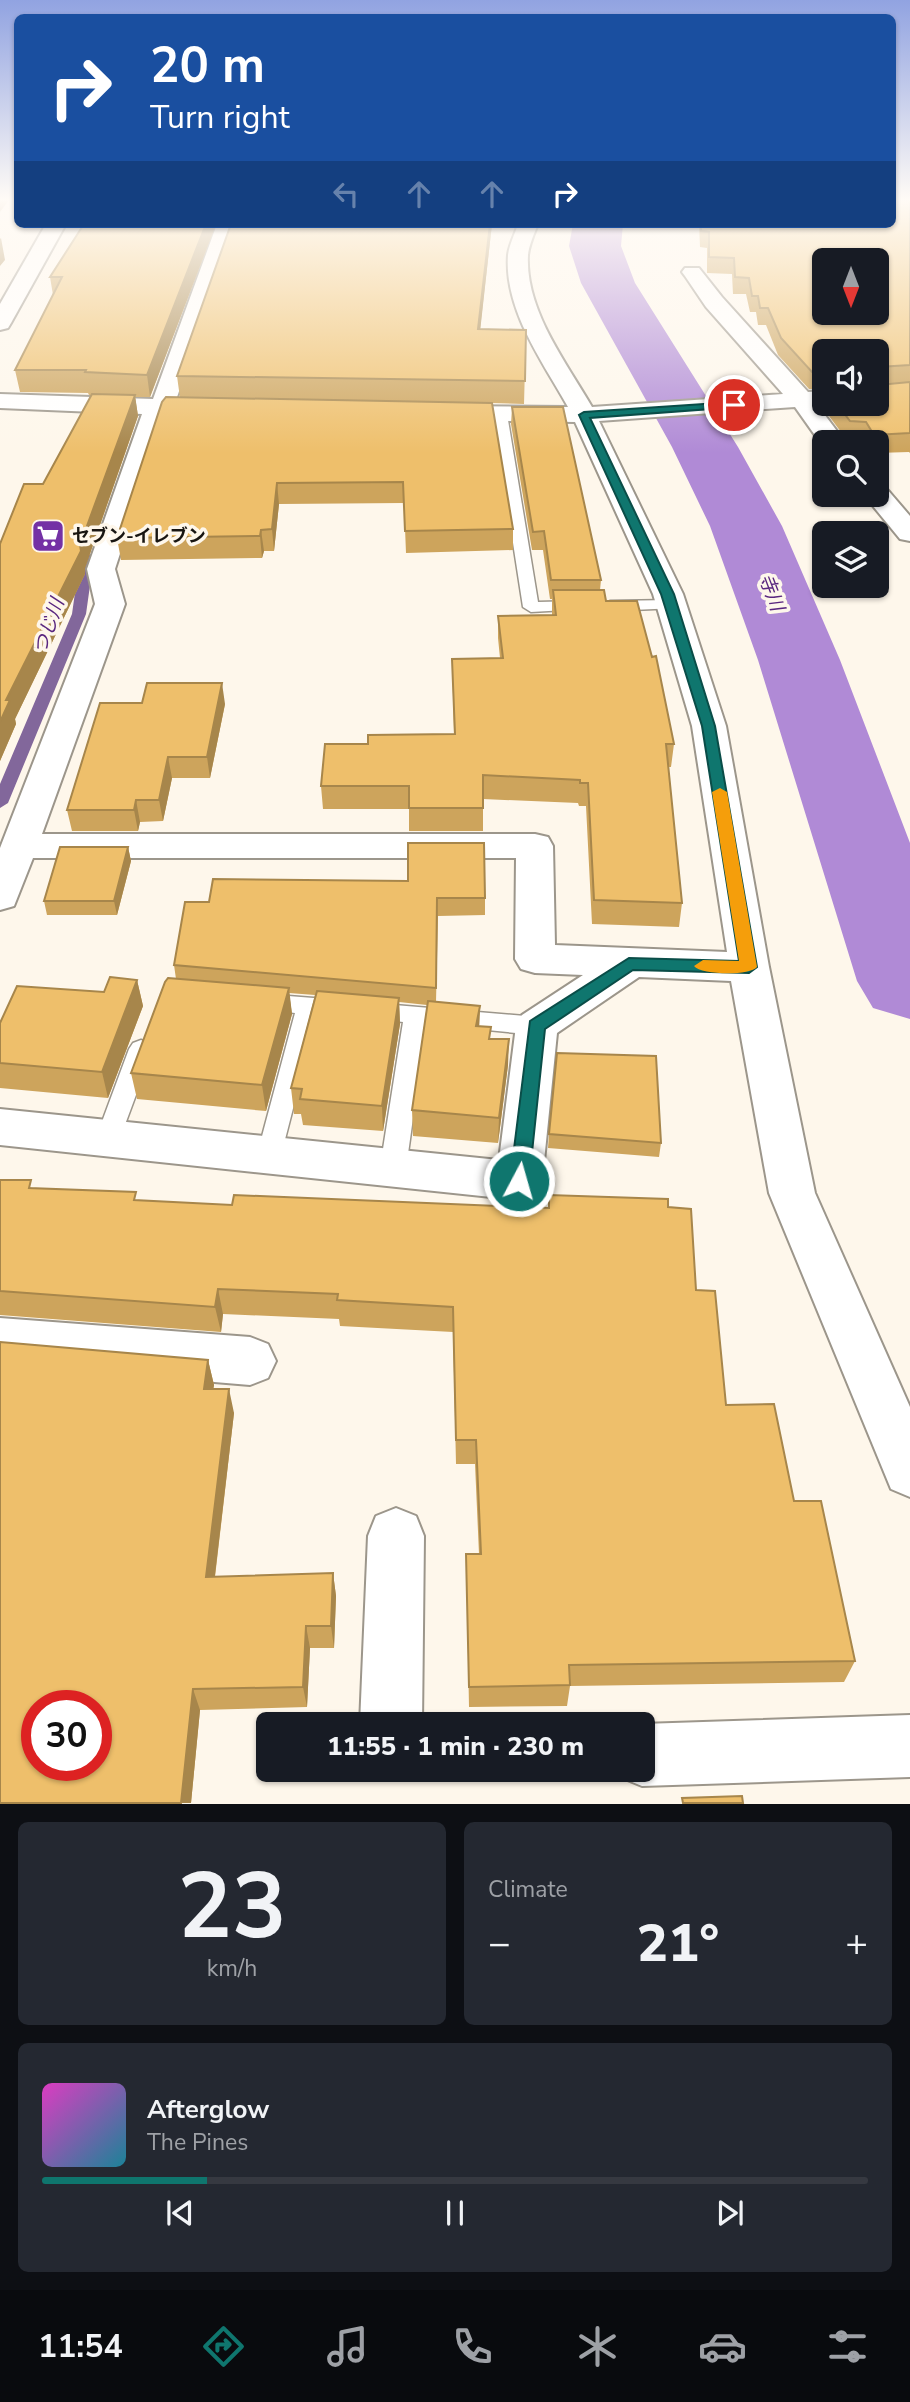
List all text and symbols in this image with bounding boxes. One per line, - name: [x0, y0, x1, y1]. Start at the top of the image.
- text: 20 m: [150, 32, 265, 99]
- icon: right: [35, 42, 126, 133]
- text: Turn right: [150, 96, 290, 139]
- icon: left: [327, 175, 365, 213]
- icon: ahead: [400, 175, 438, 213]
- icon: ahead: [473, 175, 511, 213]
- icon: right: [546, 175, 584, 213]
- north arrow: [812, 248, 889, 326]
- map controls: [812, 248, 889, 598]
- button: sound: [812, 339, 889, 416]
- pin: [704, 375, 764, 435]
- icon: arrive: [715, 386, 753, 424]
- button: search: [812, 430, 889, 507]
- supermarket icon: セブン-イレブン: [29, 517, 67, 555]
- button: layers: [812, 521, 889, 598]
- place label: セブン-イレブン: [72, 524, 206, 548]
- water label: 寺川: [752, 570, 791, 617]
- water label: つじ川: [27, 593, 71, 658]
- position arrow: [482, 1144, 556, 1218]
- speed limit sign: 30: [21, 1690, 112, 1781]
- text: 11:55 · 1 min · 230 m: [327, 1729, 584, 1764]
- text: 23: [177, 1845, 287, 1969]
- text: Climate: [488, 1874, 568, 1905]
- text: 21°: [637, 1908, 719, 1979]
- text: −: [488, 1918, 511, 1969]
- text: +: [845, 1918, 868, 1969]
- text: km/h: [207, 1953, 257, 1984]
- text: Afterglow: [147, 2092, 270, 2127]
- text: The Pines: [147, 2127, 248, 2158]
- icon: previous: [161, 2194, 199, 2232]
- icon: pause: [436, 2194, 474, 2232]
- icon: next: [711, 2194, 749, 2232]
- icon: directions: [199, 2322, 248, 2371]
- icon: music: [323, 2322, 372, 2371]
- icon: phone: [448, 2322, 497, 2371]
- icon: climate: [573, 2322, 622, 2371]
- icon: car: [698, 2322, 747, 2371]
- icon: filters: [823, 2322, 872, 2371]
- text: 11:54: [38, 2325, 123, 2368]

